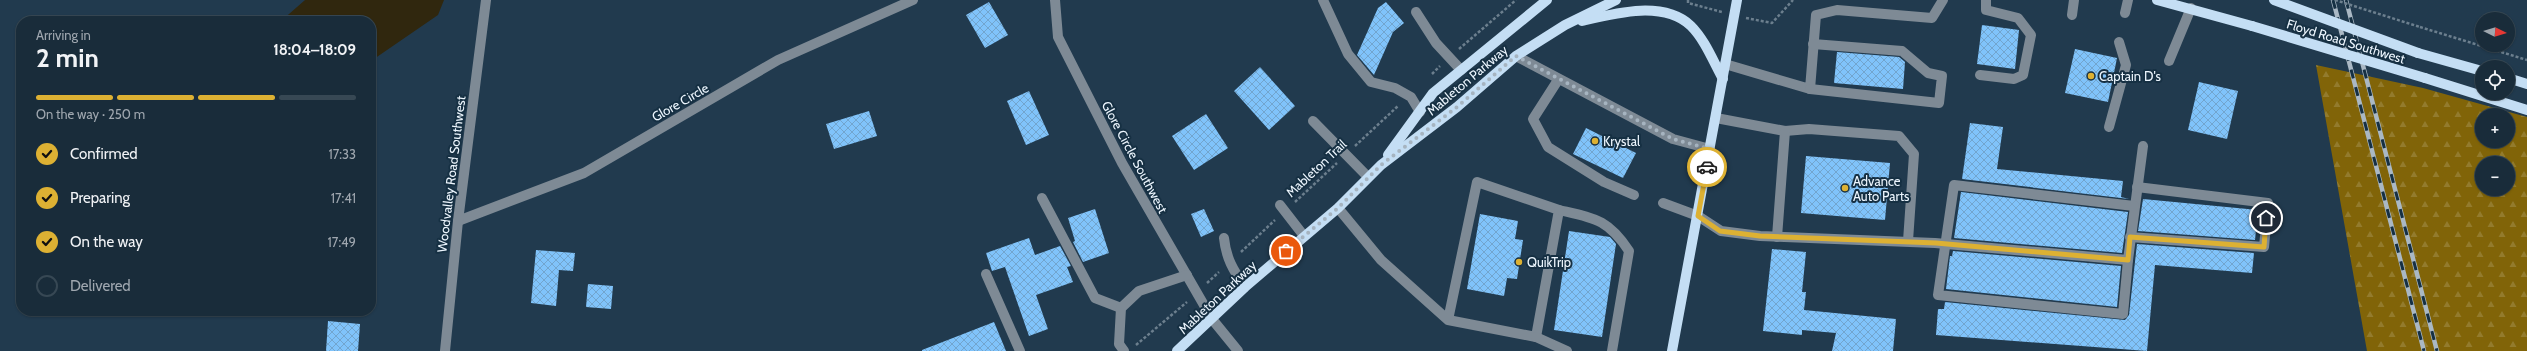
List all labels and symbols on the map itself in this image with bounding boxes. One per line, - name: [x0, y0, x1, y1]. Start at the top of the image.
- north arrow: [2475, 12, 2515, 52]
- street label: Floyd Road Southwest: [2285, 15, 2408, 67]
- street label: Mableton Parkway: [1423, 41, 1511, 118]
- place label: Captain D's: [2099, 68, 2161, 84]
- marker: Captain D's: [2086, 71, 2096, 81]
- street label: Glore Circle: [649, 79, 712, 125]
- street label: Woodvalley Road Southwest: [433, 94, 469, 253]
- street label: Glore Circle Southwest: [1099, 98, 1172, 216]
- place label: Krystal: [1603, 133, 1640, 149]
- street label: Mableton Trail: [1282, 136, 1350, 200]
- marker: Krystal: [1590, 136, 1600, 146]
- courier: [1687, 147, 1727, 187]
- place label: Advance Auto Parts: [1853, 173, 1910, 204]
- marker: Advance Auto Parts: [1840, 183, 1850, 193]
- pin: [2249, 201, 2283, 235]
- pin: [1269, 234, 1303, 268]
- place label: QuikTrip: [1527, 254, 1571, 270]
- street label: Mableton Parkway: [1175, 257, 1260, 337]
- marker: QuikTrip: [1514, 257, 1524, 267]

